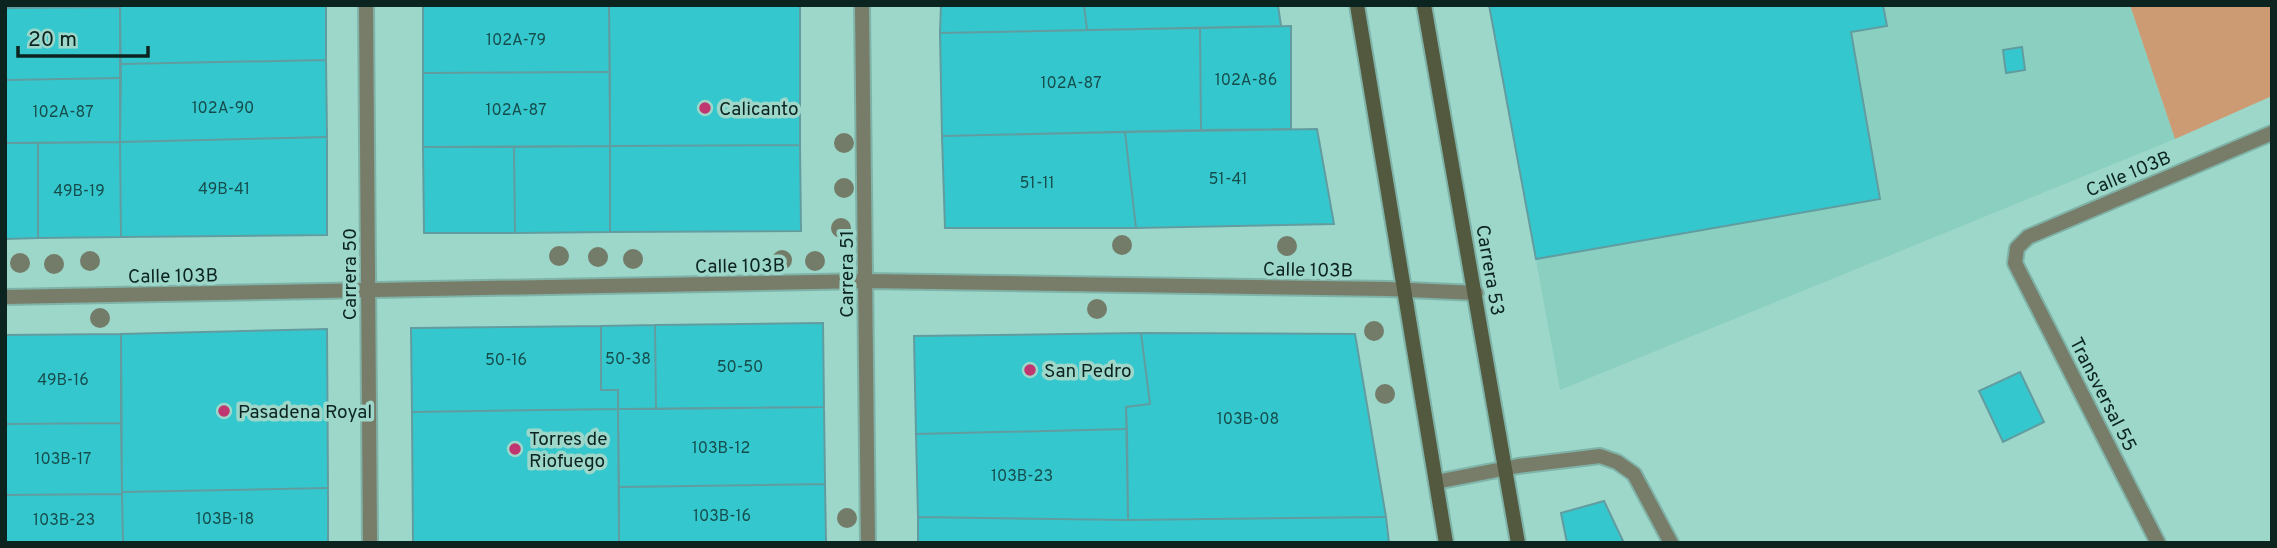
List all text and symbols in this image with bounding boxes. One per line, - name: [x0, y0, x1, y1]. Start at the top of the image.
- scale bar: [18, 14, 147, 58]
- text: 20 m: [28, 27, 77, 54]
- house number: 102A-79: [486, 31, 546, 51]
- house number: 102A-86: [1215, 71, 1277, 91]
- house number: 102A-87: [1040, 74, 1102, 94]
- place label: Calicanto: [719, 98, 799, 122]
- house number: 102A-90: [192, 99, 254, 119]
- marker: Calicanto: [697, 100, 713, 116]
- house number: 102A-87: [485, 101, 547, 121]
- house number: 102A-87: [32, 103, 94, 123]
- street label: Calle 103B: [2083, 146, 2175, 203]
- house number: 51-41: [1209, 170, 1247, 190]
- house number: 51-11: [1020, 174, 1054, 194]
- house number: 49B-41: [198, 180, 250, 200]
- house number: 49B-19: [53, 182, 105, 202]
- street label: Carrera 53: [1469, 223, 1509, 318]
- street label: Carrera 50: [339, 228, 363, 320]
- street label: Carrera 51: [836, 230, 860, 318]
- street label: Calle 103B: [695, 254, 785, 280]
- street label: Calle 103B: [1263, 258, 1353, 284]
- street label: Calle 103B: [128, 264, 218, 290]
- street label: Transversal 55: [2063, 334, 2141, 456]
- house number: 50-38: [605, 350, 651, 370]
- house number: 50-16: [485, 351, 527, 371]
- house number: 50-50: [717, 358, 763, 378]
- place label: San Pedro: [1044, 360, 1132, 384]
- marker: San Pedro: [1022, 362, 1038, 378]
- house number: 49B-16: [37, 371, 89, 391]
- place label: Pasadena Royal: [238, 401, 372, 425]
- marker: Pasadena Royal: [216, 403, 232, 419]
- house number: 103B-08: [1217, 410, 1279, 430]
- place label: Torres de Riofuego: [529, 428, 607, 474]
- house number: 103B-12: [692, 439, 750, 459]
- marker: Torres de Riofuego: [507, 441, 523, 457]
- house number: 103B-17: [35, 450, 91, 470]
- house number: 103B-23: [991, 467, 1053, 487]
- house number: 103B-16: [693, 507, 751, 527]
- house number: 103B-18: [196, 510, 254, 530]
- house number: 103B-23: [33, 511, 95, 531]

